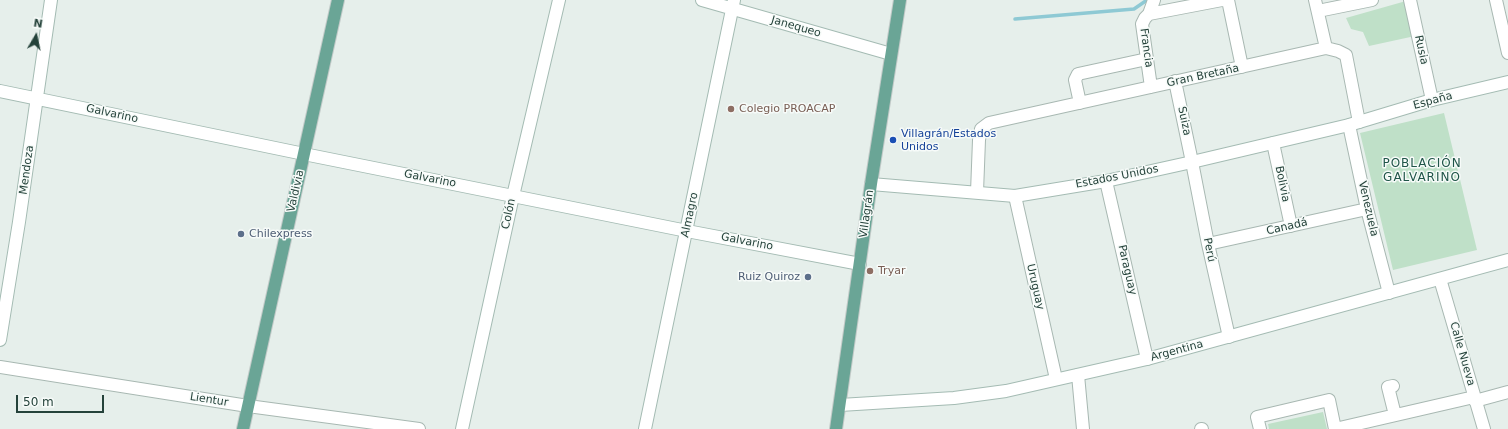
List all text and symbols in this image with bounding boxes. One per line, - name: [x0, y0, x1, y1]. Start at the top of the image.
- street label: Janequeo: [770, 14, 822, 40]
- north arrow: [16, 16, 56, 56]
- text: N: [32, 17, 44, 31]
- street label: Francia: [1137, 27, 1155, 69]
- street label: Rusia: [1411, 34, 1431, 66]
- street label: Gran Bretaña: [1166, 62, 1240, 90]
- street label: España: [1412, 89, 1454, 113]
- street label: Galvarino: [85, 102, 139, 126]
- place label: Colegio PROACAP: [739, 102, 835, 116]
- marker: Colegio PROACAP: [726, 104, 736, 114]
- street label: Suiza: [1174, 105, 1194, 137]
- place label: Villagrán/Estados Unidos: [901, 127, 996, 153]
- marker: Villagrán/Estados Unidos: [888, 135, 898, 145]
- street label: Mendoza: [17, 145, 37, 195]
- district label: POBLACIÓN GALVARINO: [1382, 157, 1462, 185]
- street label: Estados Unidos: [1074, 162, 1160, 192]
- street label: Bolivia: [1272, 165, 1292, 203]
- street label: Galvarino: [403, 167, 457, 191]
- street label: Valdivia: [285, 169, 307, 213]
- street label: Venezuela: [1355, 180, 1381, 238]
- street label: Villagrán: [857, 189, 877, 239]
- street label: Almagro: [679, 191, 701, 239]
- street label: Colón: [499, 197, 519, 231]
- street label: Canadá: [1265, 216, 1309, 238]
- place label: Chilexpress: [249, 227, 312, 241]
- marker: Chilexpress: [236, 229, 246, 239]
- street label: Galvarino: [720, 230, 774, 254]
- street label: Perú: [1200, 237, 1218, 263]
- street label: Paraguay: [1115, 243, 1139, 297]
- street label: Uruguay: [1023, 263, 1047, 311]
- place label: Tryar: [878, 264, 905, 278]
- marker: Tryar: [865, 266, 875, 276]
- place label: Ruiz Quiroz: [738, 270, 800, 284]
- marker: Ruiz Quiroz: [803, 272, 813, 282]
- street label: Calle Nueva: [1447, 320, 1477, 388]
- street label: Argentina: [1149, 338, 1205, 364]
- scale bar: [18, 387, 106, 413]
- street label: Lientur: [189, 390, 229, 410]
- text: 50 m: [23, 395, 54, 409]

